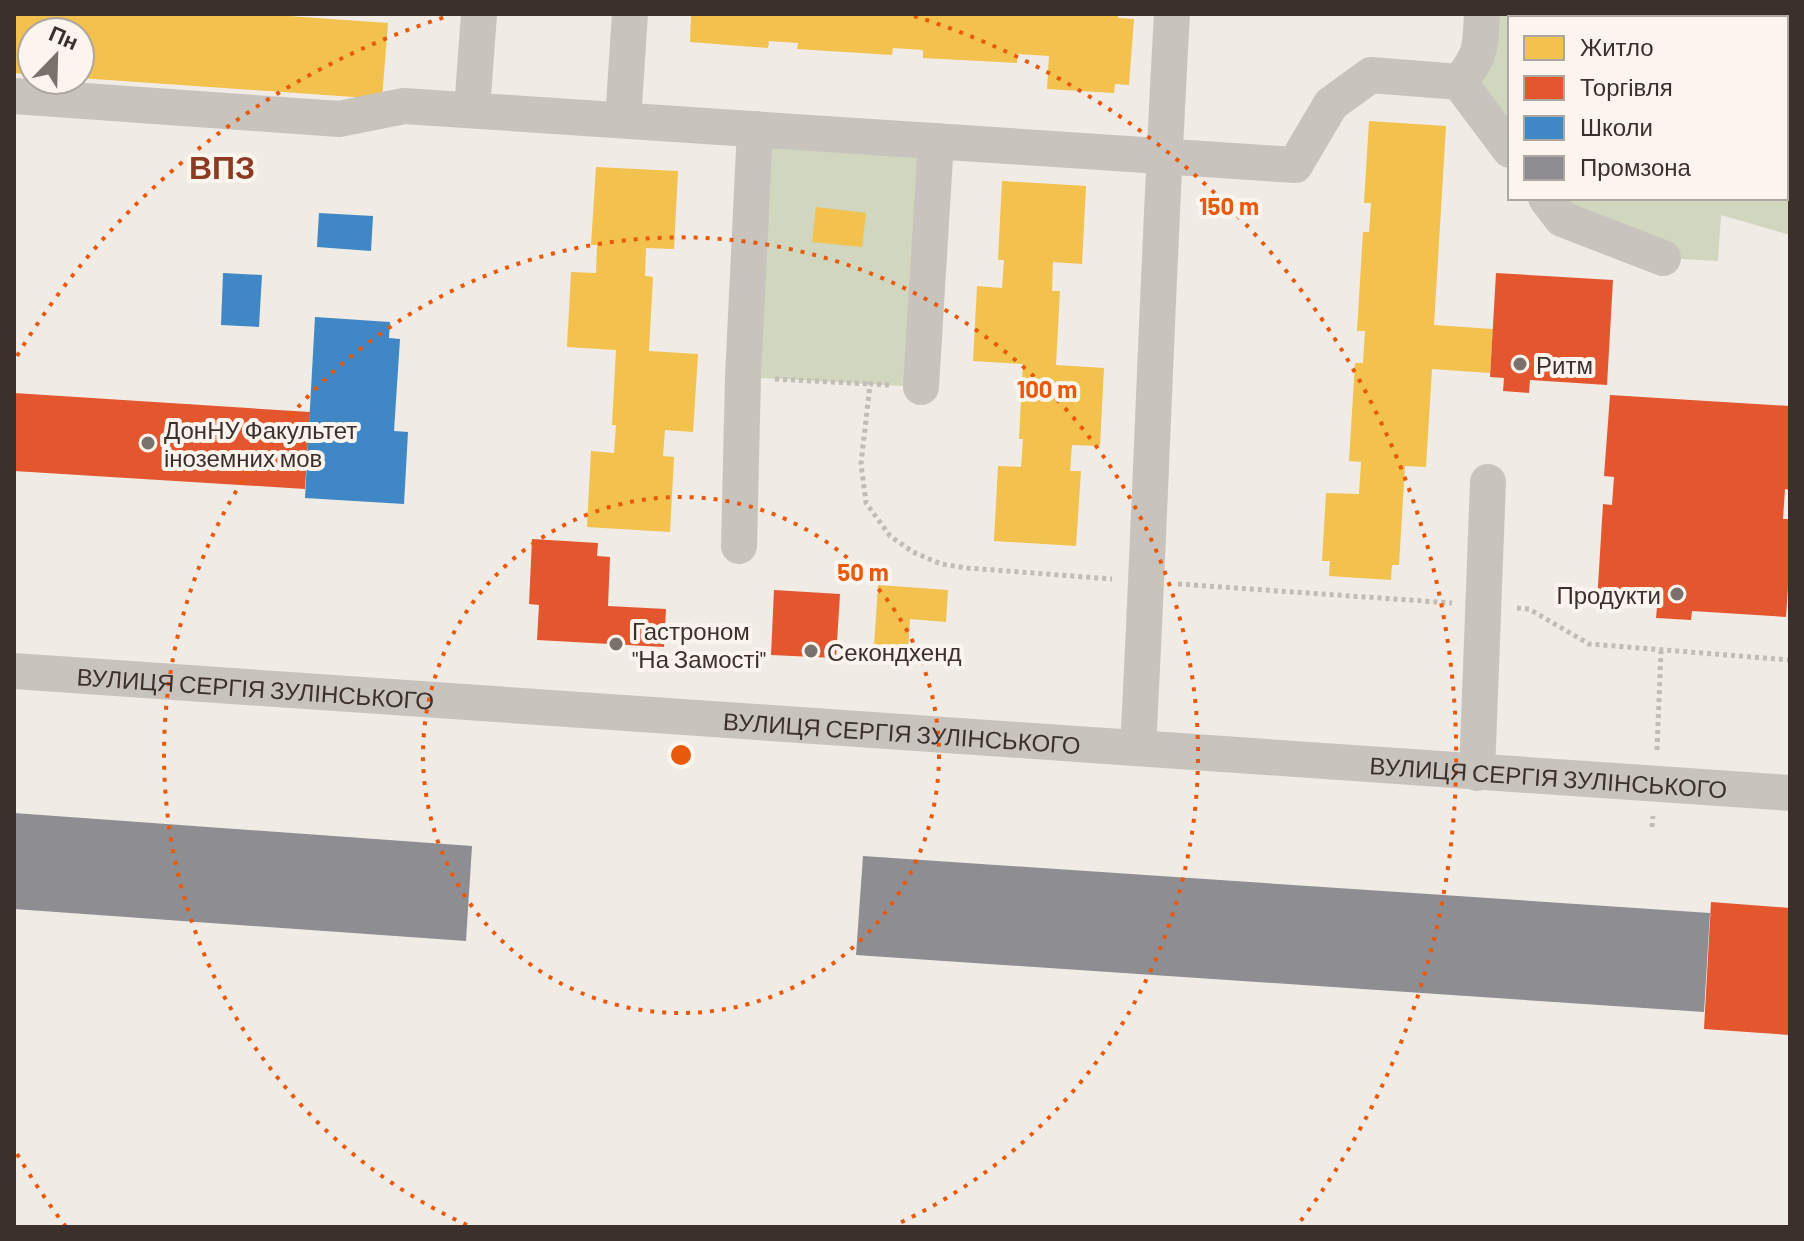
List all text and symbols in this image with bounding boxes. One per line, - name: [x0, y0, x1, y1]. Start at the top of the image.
- north arrow: [16, 16, 96, 96]
- legend: [1508, 16, 1788, 200]
- text: Пн: [46, 19, 83, 54]
- text: Житло: [1580, 32, 1654, 61]
- text: Торгівля: [1580, 72, 1673, 101]
- text: Школи: [1580, 112, 1653, 141]
- district label: ВПЗ: [189, 147, 255, 185]
- text: Промзона: [1580, 152, 1692, 181]
- text: 150 m: [1199, 191, 1259, 220]
- place label: Ритм: [1536, 350, 1593, 379]
- marker: Ритм: [1511, 355, 1529, 373]
- text: 100 m: [1017, 374, 1077, 403]
- place label: ДонНУ Факультет іноземних мов: [164, 415, 357, 472]
- marker: ДонНУ Факультет іноземних мов: [139, 434, 157, 452]
- text: 50 m: [837, 557, 889, 586]
- place label: Продукти: [1556, 580, 1661, 609]
- marker: Продукти: [1668, 585, 1686, 603]
- place label: Гастроном "На Замості": [632, 616, 766, 673]
- marker: Гастроном "На Замості": [607, 635, 625, 653]
- place label: Секондхенд: [827, 637, 961, 666]
- marker: Секондхенд: [802, 642, 820, 660]
- street label: ВУЛИЦЯ СЕРГІЯ ЗУЛІНСЬКОГО: [76, 661, 435, 714]
- street label: ВУЛИЦЯ СЕРГІЯ ЗУЛІНСЬКОГО: [722, 705, 1082, 759]
- centre of rings: [667, 741, 695, 769]
- street label: ВУЛИЦЯ СЕРГІЯ ЗУЛІНСЬКОГО: [1369, 750, 1728, 803]

